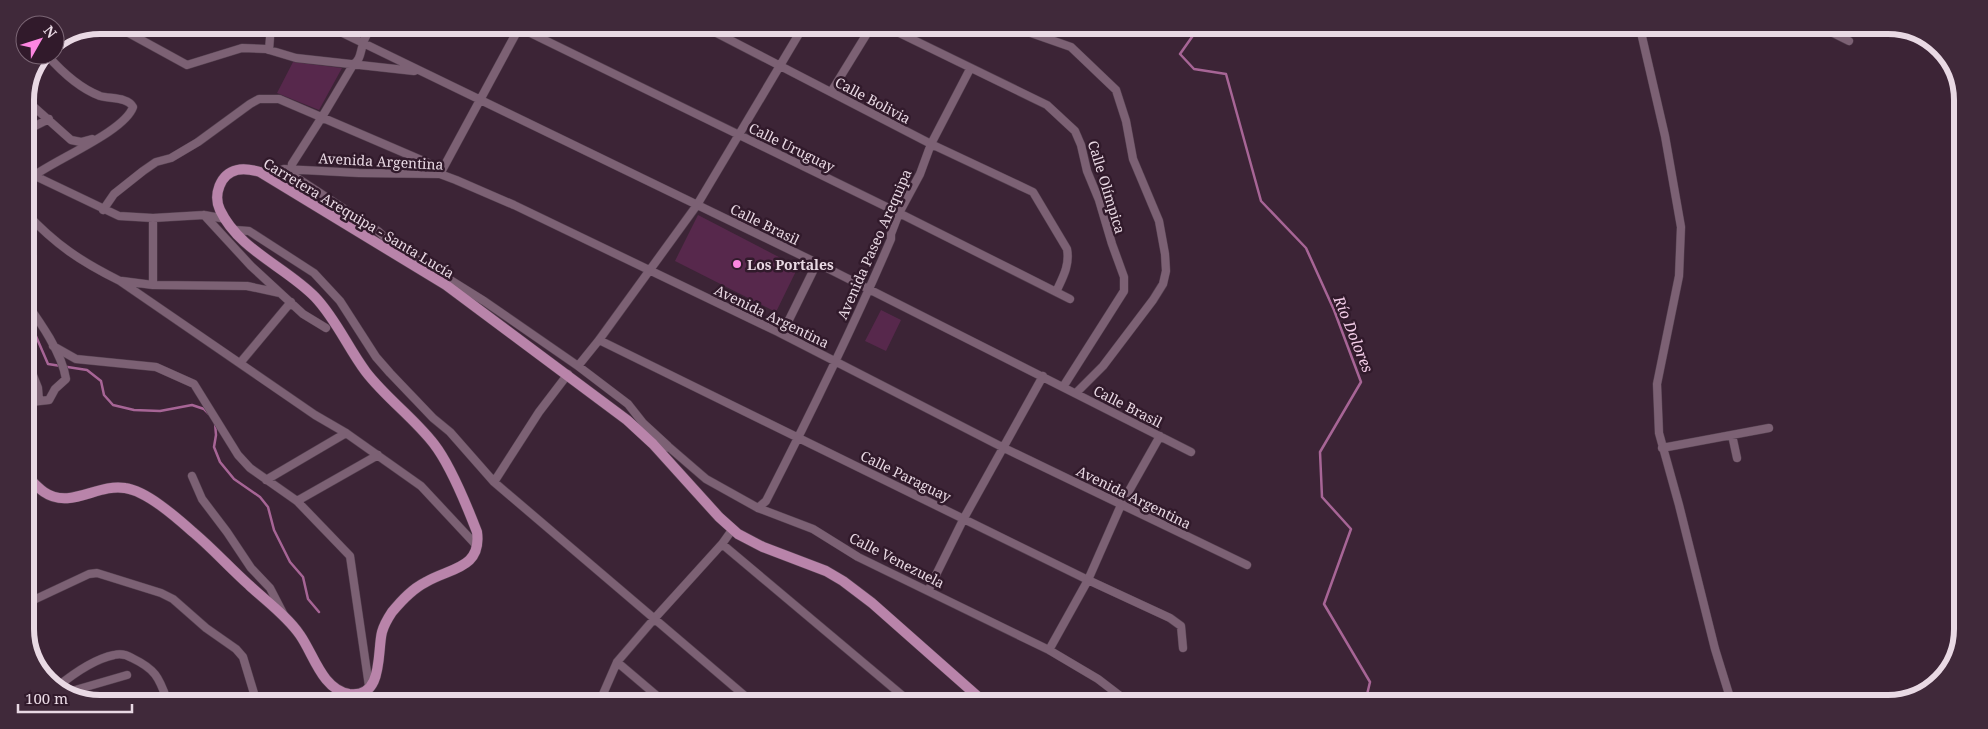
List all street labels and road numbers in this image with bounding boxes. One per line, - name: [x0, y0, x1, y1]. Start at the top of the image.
- street label: Calle Bolivia: [832, 72, 914, 128]
- street label: Calle Uruguay: [746, 118, 838, 176]
- street label: Calle Olímpica: [1084, 138, 1130, 236]
- street label: Avenida Argentina: [318, 148, 444, 174]
- street label: Carretera Arequipa - Santa Lucía: [260, 153, 458, 283]
- street label: Avenida Paseo Arequipa: [832, 166, 916, 322]
- street label: Calle Brasil: [727, 199, 803, 249]
- street label: Avenida Argentina: [712, 280, 832, 352]
- street label: Calle Brasil: [1090, 381, 1166, 432]
- street label: Calle Paraguay: [857, 446, 955, 506]
- street label: Avenida Argentina: [1074, 461, 1194, 533]
- street label: Calle Venezuela: [846, 528, 948, 592]

